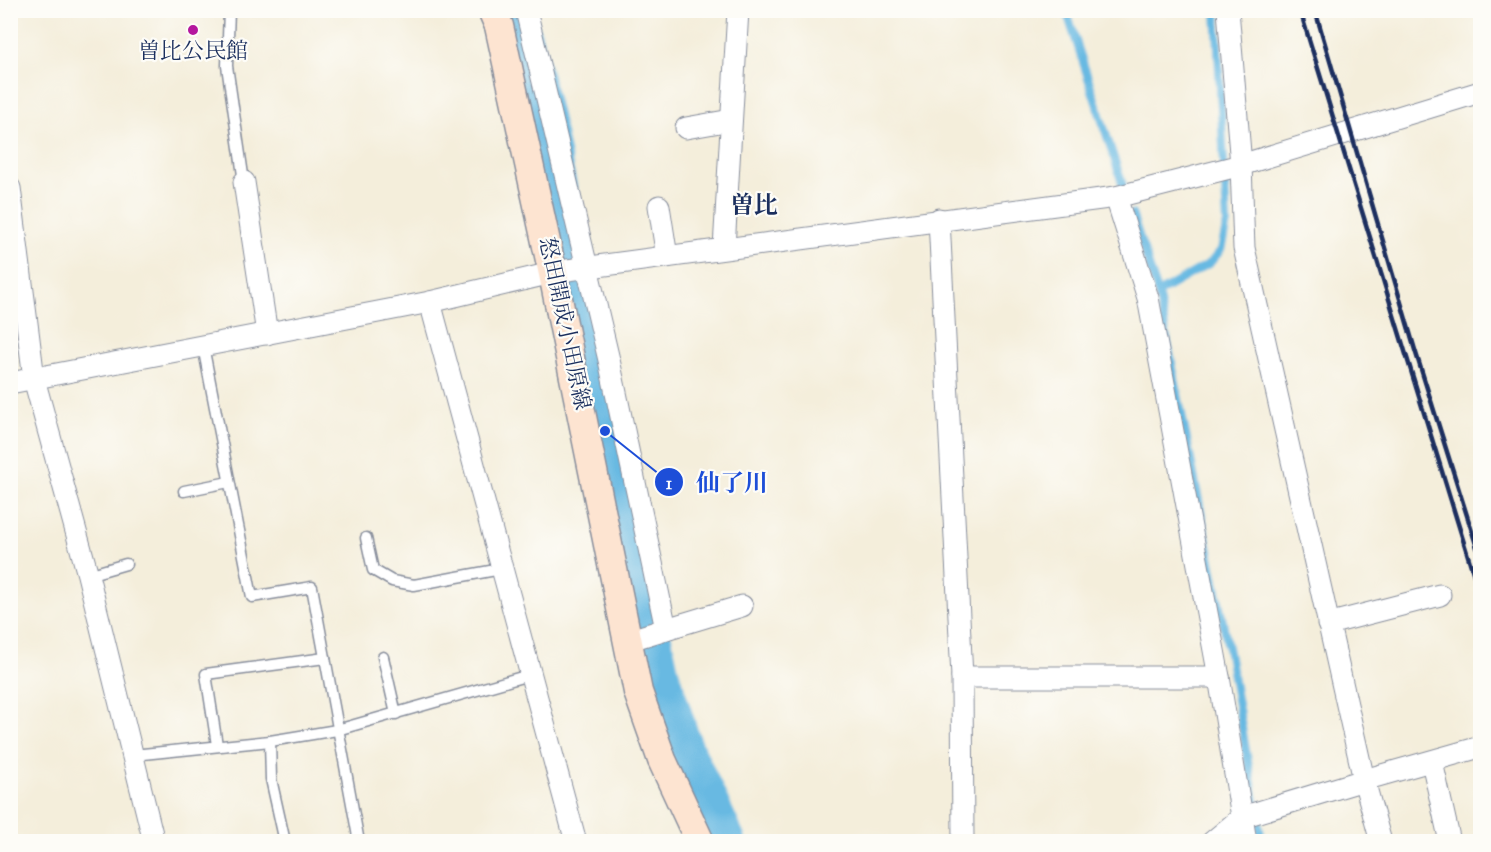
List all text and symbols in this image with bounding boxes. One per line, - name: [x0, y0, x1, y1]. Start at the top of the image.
- marker: 曽比公民館: [186, 23, 200, 37]
- place label: 曽比公民館: [138, 37, 248, 69]
- district label: 曽比: [730, 190, 778, 224]
- street label: 怒田開成小田原線: [529, 235, 597, 413]
- callout: 仙了川: [654, 461, 780, 503]
- text: 仙了川: [696, 468, 768, 502]
- text: 1: [666, 472, 673, 498]

